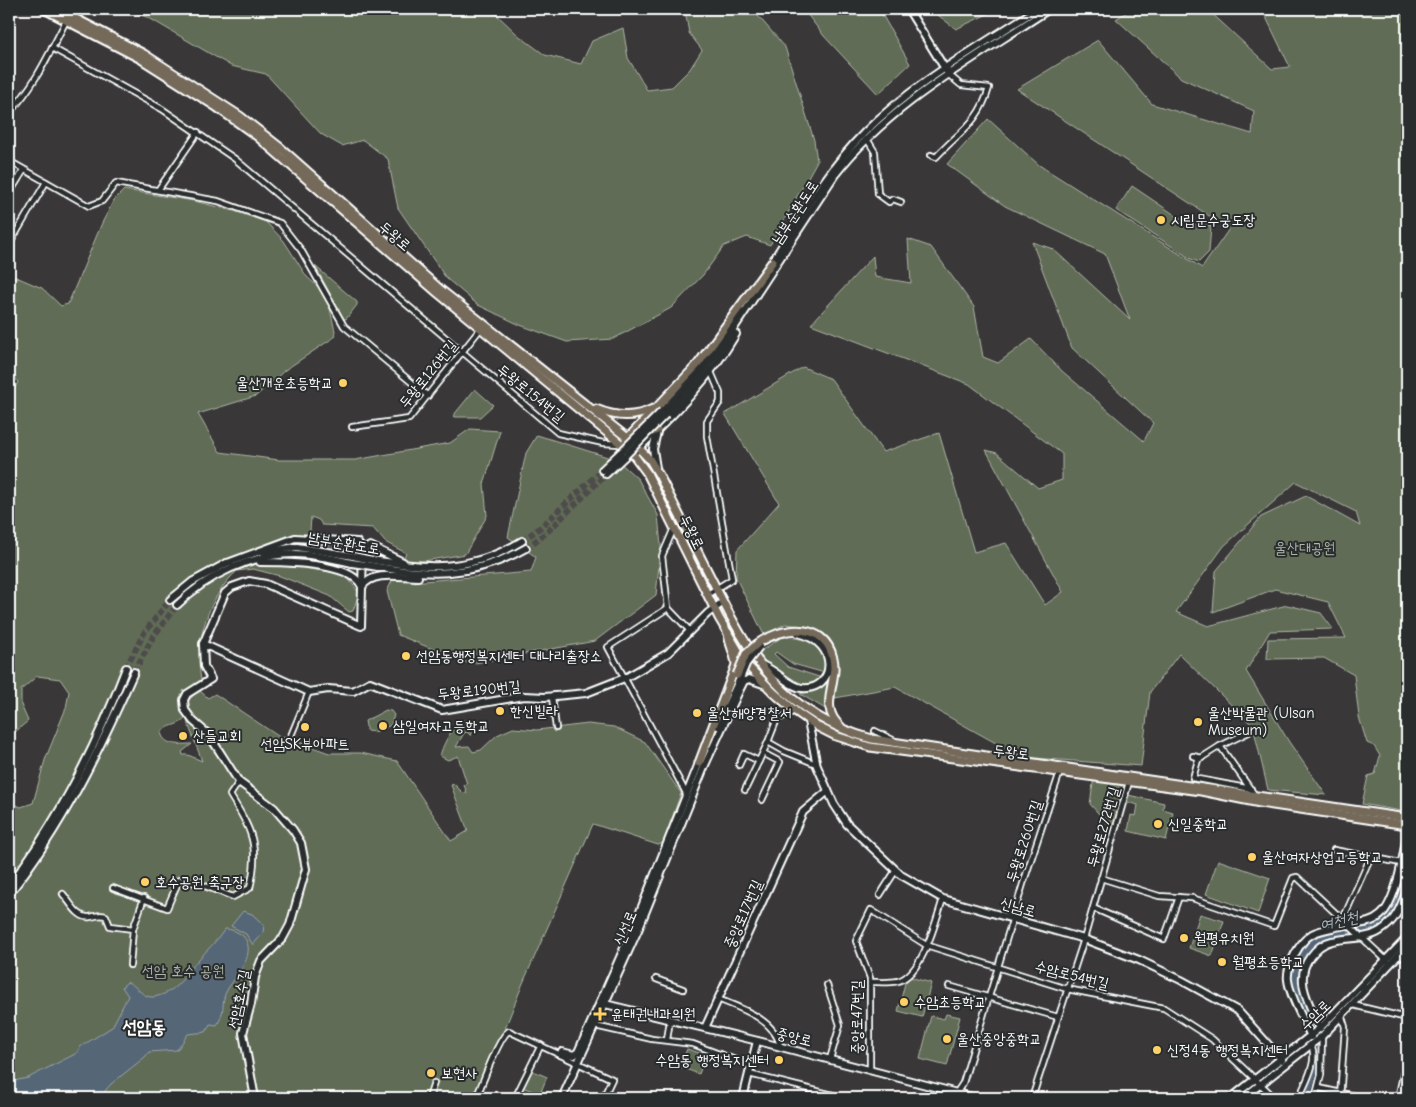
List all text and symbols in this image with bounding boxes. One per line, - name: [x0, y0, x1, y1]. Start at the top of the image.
- street label: 남부순환도로: [768, 177, 822, 247]
- place label: 시립문수궁도장: [1171, 211, 1256, 229]
- marker: 시립문수궁도장: [1155, 214, 1167, 226]
- street label: 두왕로: [375, 217, 415, 255]
- street label: 두왕로126번길: [395, 336, 461, 412]
- street label: 두왕로154번길: [494, 360, 568, 426]
- place label: 울산개운초등학교: [236, 374, 333, 392]
- marker: 울산개운초등학교: [337, 377, 349, 389]
- street label: 두왕로: [676, 512, 708, 552]
- street label: 남부순환도로: [307, 528, 381, 558]
- park label: 울산대공원: [1275, 539, 1335, 557]
- place label: 선암동행정복지센터 대나리출장소: [416, 647, 602, 665]
- marker: 선암동행정복지센터 대나리출장소: [400, 650, 412, 662]
- street label: 두왕로190번길: [437, 677, 521, 703]
- place label: 한신빌라: [510, 702, 558, 720]
- place label: 울산해양경찰서: [707, 704, 792, 722]
- place label: 울산박물관 (Ulsan Museum): [1208, 704, 1314, 739]
- marker: 한신빌라: [494, 705, 506, 717]
- marker: 울산해양경찰서: [691, 707, 703, 719]
- marker: 울산박물관 (Ulsan Museum): [1192, 716, 1204, 728]
- place label: 삼일여자고등학교: [393, 717, 490, 735]
- marker: 삼일여자고등학교: [377, 720, 389, 732]
- marker: 선암SK뷰아파트: [299, 721, 311, 733]
- place label: 산들교회: [193, 727, 241, 745]
- marker: 산들교회: [177, 730, 189, 742]
- place label: 선암SK뷰아파트: [260, 735, 350, 753]
- street label: 두왕로: [992, 741, 1030, 763]
- street label: 두왕로272번길: [1083, 785, 1123, 869]
- street label: 두왕로260번길: [1002, 798, 1046, 884]
- place label: 신일중학교: [1168, 815, 1228, 833]
- marker: 신일중학교: [1152, 818, 1164, 830]
- place label: 울산여자상업고등학교: [1262, 848, 1383, 866]
- marker: 울산여자상업고등학교: [1246, 851, 1258, 863]
- place label: 호수공원 축구장: [155, 873, 245, 891]
- marker: 호수공원 축구장: [139, 876, 151, 888]
- street label: 중앙로17번길: [720, 877, 766, 951]
- street label: 신남로: [998, 893, 1038, 921]
- water label: 여천천: [1318, 907, 1362, 934]
- street label: 신선로: [610, 908, 640, 948]
- place label: 월평유치원: [1194, 929, 1254, 947]
- marker: 월평유치원: [1178, 932, 1190, 944]
- place label: 월평초등학교: [1232, 953, 1304, 971]
- marker: 월평초등학교: [1216, 956, 1228, 968]
- street label: 수암로54번길: [1033, 957, 1111, 993]
- park label: 선암 호수 공원: [142, 962, 224, 980]
- street label: 선암호수길: [224, 968, 254, 1030]
- street label: 중앙로47번길: [848, 980, 866, 1054]
- place label: 수암초등학교: [914, 993, 986, 1011]
- marker: 수암초등학교: [898, 996, 910, 1008]
- street label: 수암로: [1296, 996, 1334, 1034]
- place label: 윤태권내과의원: [611, 1005, 696, 1023]
- marker: 윤태권내과의원: [593, 1007, 607, 1021]
- district label: 선암동: [122, 1017, 166, 1038]
- street label: 중앙로: [774, 1024, 814, 1050]
- place label: 울산중앙중학교: [957, 1030, 1042, 1048]
- marker: 울산중앙중학교: [941, 1033, 953, 1045]
- place label: 신정4동 행정복지센터: [1167, 1041, 1288, 1059]
- marker: 신정4동 행정복지센터: [1151, 1044, 1163, 1056]
- place label: 수암동 행정복지센터: [655, 1051, 769, 1069]
- marker: 수암동 행정복지센터: [773, 1054, 785, 1066]
- place label: 보현사: [441, 1064, 477, 1082]
- marker: 보현사: [425, 1067, 437, 1079]

